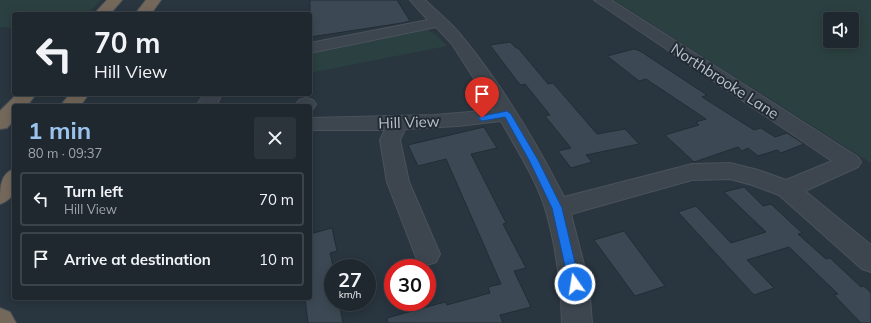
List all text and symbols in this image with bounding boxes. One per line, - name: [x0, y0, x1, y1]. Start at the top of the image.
- map controls: [823, 12, 859, 48]
- button: sound: [823, 12, 859, 48]
- text: 70 m: [94, 25, 160, 60]
- icon: left: [28, 28, 80, 80]
- street label: Northbrooke Lane: [667, 39, 783, 123]
- text: Hill View: [94, 60, 168, 83]
- pin: [465, 77, 499, 118]
- icon: arrive: [471, 83, 493, 105]
- street label: Hill View: [378, 111, 440, 133]
- text: 1 min: [28, 115, 91, 145]
- button: close: [254, 117, 296, 159]
- text: 80 m · 09:37: [28, 145, 102, 161]
- text: Turn left: [64, 182, 123, 201]
- icon: left: [30, 188, 52, 210]
- text: 70 m: [259, 190, 294, 209]
- text: Hill View: [64, 201, 117, 217]
- icon: arrive: [30, 248, 52, 270]
- text: Arrive at destination: [64, 250, 211, 269]
- text: 10 m: [259, 250, 294, 269]
- speed limit sign: 30: [384, 259, 436, 311]
- position arrow: [554, 263, 596, 305]
- text: 27: [338, 267, 362, 292]
- text: km/h: [339, 288, 361, 301]

